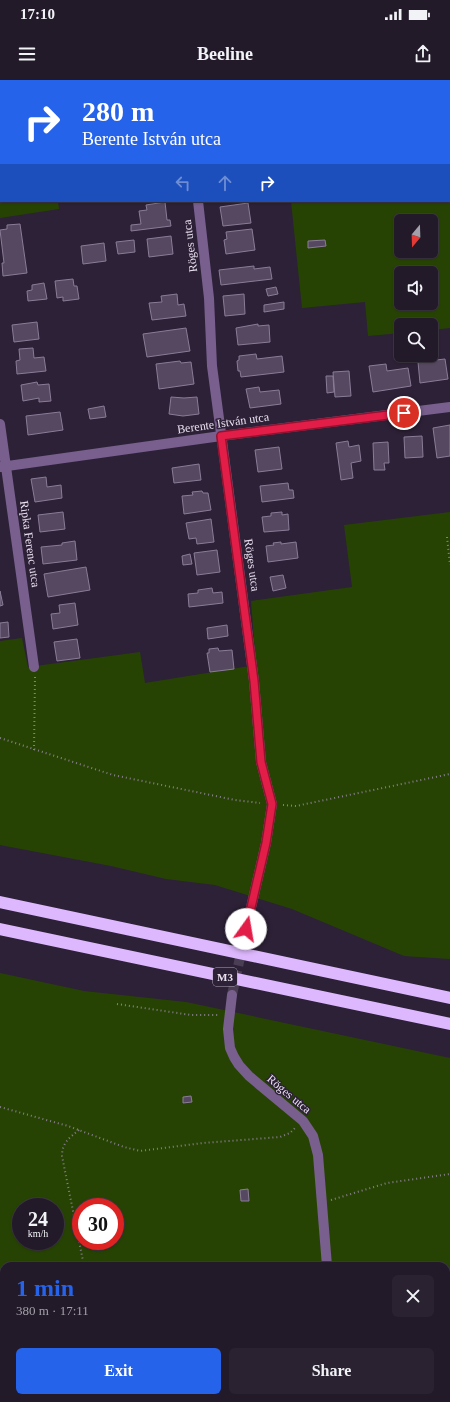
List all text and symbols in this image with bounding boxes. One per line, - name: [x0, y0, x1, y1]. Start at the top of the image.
- text: 17:10: [20, 6, 55, 22]
- icon: menu: [16, 43, 38, 65]
- icon: share: [412, 43, 434, 65]
- text: Beeline: [197, 44, 253, 64]
- icon: right: [16, 96, 68, 148]
- text: 280 m: [82, 96, 154, 127]
- text: Berente István utca: [82, 129, 221, 149]
- icon: left: [172, 172, 194, 194]
- icon: ahead: [214, 172, 236, 194]
- icon: right: [256, 172, 278, 194]
- north arrow: [394, 214, 438, 258]
- map controls: [394, 214, 438, 362]
- street label: Röges utca: [180, 218, 200, 273]
- button: sound: [394, 266, 438, 310]
- button: search: [394, 318, 438, 362]
- pin: [387, 396, 421, 430]
- icon: arrive: [393, 402, 415, 424]
- street label: Berente István utca: [176, 410, 271, 436]
- street label: Ripka Ferenc utca: [17, 500, 43, 589]
- street label: Röges utca: [241, 538, 263, 593]
- position arrow: [225, 908, 267, 950]
- road number: M3: [213, 968, 237, 986]
- street label: Röges utca: [264, 1072, 314, 1117]
- speed limit sign: 30: [72, 1198, 124, 1250]
- text: 24: [28, 1208, 48, 1230]
- text: km/h: [28, 1228, 48, 1239]
- text: 1 min: [16, 1275, 74, 1301]
- button: close: [392, 1275, 434, 1317]
- text: 380 m · 17:11: [16, 1303, 89, 1318]
- button: Exit: [16, 1348, 221, 1394]
- button: Share: [229, 1348, 434, 1394]

